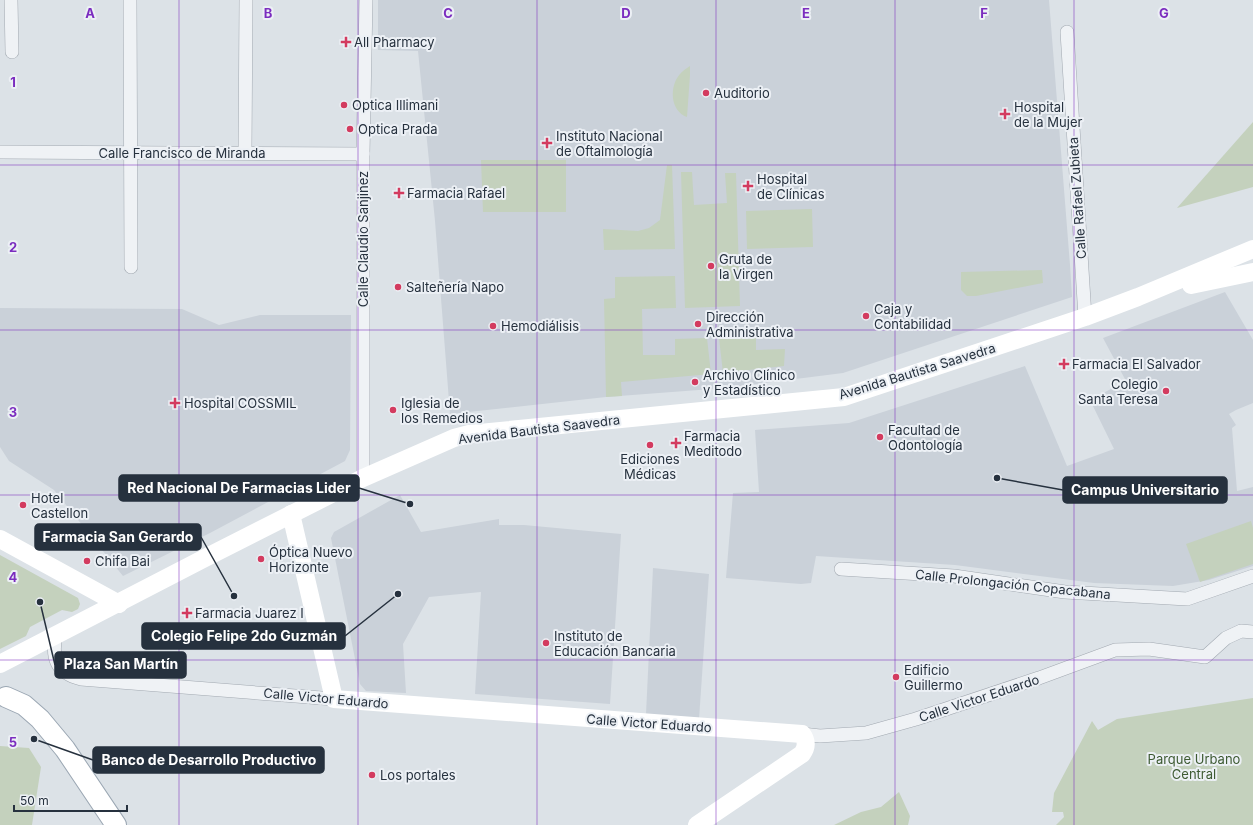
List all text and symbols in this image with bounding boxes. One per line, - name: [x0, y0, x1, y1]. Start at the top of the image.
- text: A: [85, 5, 95, 21]
- text: B: [264, 5, 273, 21]
- text: C: [443, 5, 453, 21]
- text: D: [621, 5, 631, 21]
- text: E: [802, 5, 810, 21]
- text: F: [980, 5, 988, 21]
- text: G: [1159, 5, 1169, 21]
- place label: All Pharmacy: [354, 34, 434, 50]
- marker: All Pharmacy: [341, 37, 351, 47]
- text: 1: [10, 74, 16, 90]
- place label: Auditorio: [714, 85, 770, 101]
- marker: Auditorio: [701, 88, 711, 98]
- place label: Optica Illimani: [352, 97, 438, 113]
- place label: Hospital de la Mujer: [1014, 99, 1082, 130]
- marker: Optica Illimani: [339, 100, 349, 110]
- marker: Hospital de la Mujer: [999, 108, 1011, 120]
- place label: Optica Prada: [358, 121, 438, 137]
- marker: Optica Prada: [345, 124, 355, 134]
- place label: Instituto Nacional de Oftalmología: [556, 128, 663, 159]
- street label: Calle Rafael Zubieta: [1065, 136, 1089, 260]
- marker: Instituto Nacional de Oftalmología: [541, 137, 553, 149]
- street label: Calle Francisco de Miranda: [98, 145, 266, 161]
- street label: Calle Claudio Sanjinez: [355, 171, 371, 307]
- place label: Hospital de Clínicas: [757, 171, 825, 202]
- marker: Hospital de Clínicas: [742, 180, 754, 192]
- place label: Farmacia Rafael: [407, 185, 505, 201]
- marker: Farmacia Rafael: [394, 188, 404, 198]
- text: 2: [9, 239, 17, 255]
- place label: Gruta de la Virgen: [719, 251, 773, 282]
- marker: Gruta de la Virgen: [706, 261, 716, 271]
- place label: Salteñería Napo: [406, 279, 504, 295]
- marker: Salteñería Napo: [393, 282, 403, 292]
- place label: Caja y Contabilidad: [874, 301, 951, 332]
- place label: Dirección Administrativa: [706, 309, 794, 340]
- marker: Caja y Contabilidad: [861, 311, 871, 321]
- place label: Hemodiálisis: [501, 318, 579, 334]
- marker: Dirección Administrativa: [693, 319, 703, 329]
- marker: Hemodiálisis: [488, 321, 498, 331]
- street label: Avenida Bautista Saavedra: [837, 340, 997, 402]
- place label: Farmacia El Salvador: [1072, 356, 1201, 372]
- marker: Farmacia El Salvador: [1059, 359, 1069, 369]
- place label: Archivo Clínico y Estadístico: [703, 367, 795, 398]
- place label: Colegio Santa Teresa: [1078, 376, 1158, 407]
- marker: Archivo Clínico y Estadístico: [690, 377, 700, 387]
- marker: Colegio Santa Teresa: [1161, 386, 1171, 396]
- place label: Hospital COSSMIL: [184, 395, 297, 411]
- place label: Iglesia de los Remedios: [401, 395, 483, 426]
- marker: Hospital COSSMIL: [169, 397, 181, 409]
- text: 3: [9, 404, 17, 420]
- marker: Iglesia de los Remedios: [388, 405, 398, 415]
- street label: Avenida Bautista Saavedra: [457, 411, 621, 447]
- place label: Facultad de Odontología: [888, 422, 963, 453]
- place label: Farmacia Meditodo: [684, 428, 742, 459]
- marker: Facultad de Odontología: [875, 432, 885, 442]
- marker: Farmacia Meditodo: [671, 438, 681, 448]
- marker: Ediciones Médicas: [645, 440, 655, 450]
- place label: Ediciones Médicas: [620, 451, 680, 482]
- callout: Red Nacional De Farmacias Lider: [119, 475, 359, 501]
- callout: Campus Universitario: [1063, 477, 1227, 503]
- text: Red Nacional De Farmacias Lider: [127, 479, 351, 496]
- text: Campus Universitario: [1071, 481, 1219, 498]
- place label: Hotel Castellon: [31, 490, 88, 521]
- marker: Hotel Castellon: [18, 500, 28, 510]
- callout: Farmacia San Gerardo: [35, 524, 201, 550]
- text: Farmacia San Gerardo: [43, 528, 194, 545]
- place label: Óptica Nuevo Horizonte: [269, 544, 353, 575]
- place label: Chifa Bai: [95, 553, 150, 569]
- marker: Óptica Nuevo Horizonte: [256, 554, 266, 564]
- marker: Chifa Bai: [82, 556, 92, 566]
- street label: Calle Prolongación Copacabana: [914, 566, 1112, 602]
- text: 4: [9, 569, 18, 585]
- place label: Farmacia Juarez I: [195, 605, 304, 621]
- marker: Farmacia Juarez I: [182, 608, 192, 618]
- callout: Colegio Felipe 2do Guzmán: [142, 623, 345, 649]
- text: Colegio Felipe 2do Guzmán: [151, 627, 337, 644]
- place label: Instituto de Educación Bancaria: [554, 628, 676, 659]
- marker: Instituto de Educación Bancaria: [541, 638, 551, 648]
- callout: Plaza San Martín: [55, 652, 186, 678]
- text: Plaza San Martín: [64, 655, 178, 672]
- place label: Edificio Guillermo: [904, 662, 963, 693]
- street label: Calle Victor Eduardo: [917, 671, 1041, 725]
- marker: Edificio Guillermo: [891, 672, 901, 682]
- street label: Calle Victor Eduardo: [263, 685, 389, 711]
- street label: Calle Victor Eduardo: [586, 711, 712, 735]
- text: 5: [9, 734, 17, 750]
- callout: Banco de Desarrollo Productivo: [93, 747, 324, 773]
- text: Banco de Desarrollo Productivo: [102, 751, 317, 768]
- park label: Parque Urbano Central: [1148, 751, 1241, 782]
- place label: Los portales: [380, 767, 456, 783]
- marker: Los portales: [367, 770, 377, 780]
- scale bar: [14, 787, 127, 813]
- text: 50 m: [20, 793, 49, 808]

